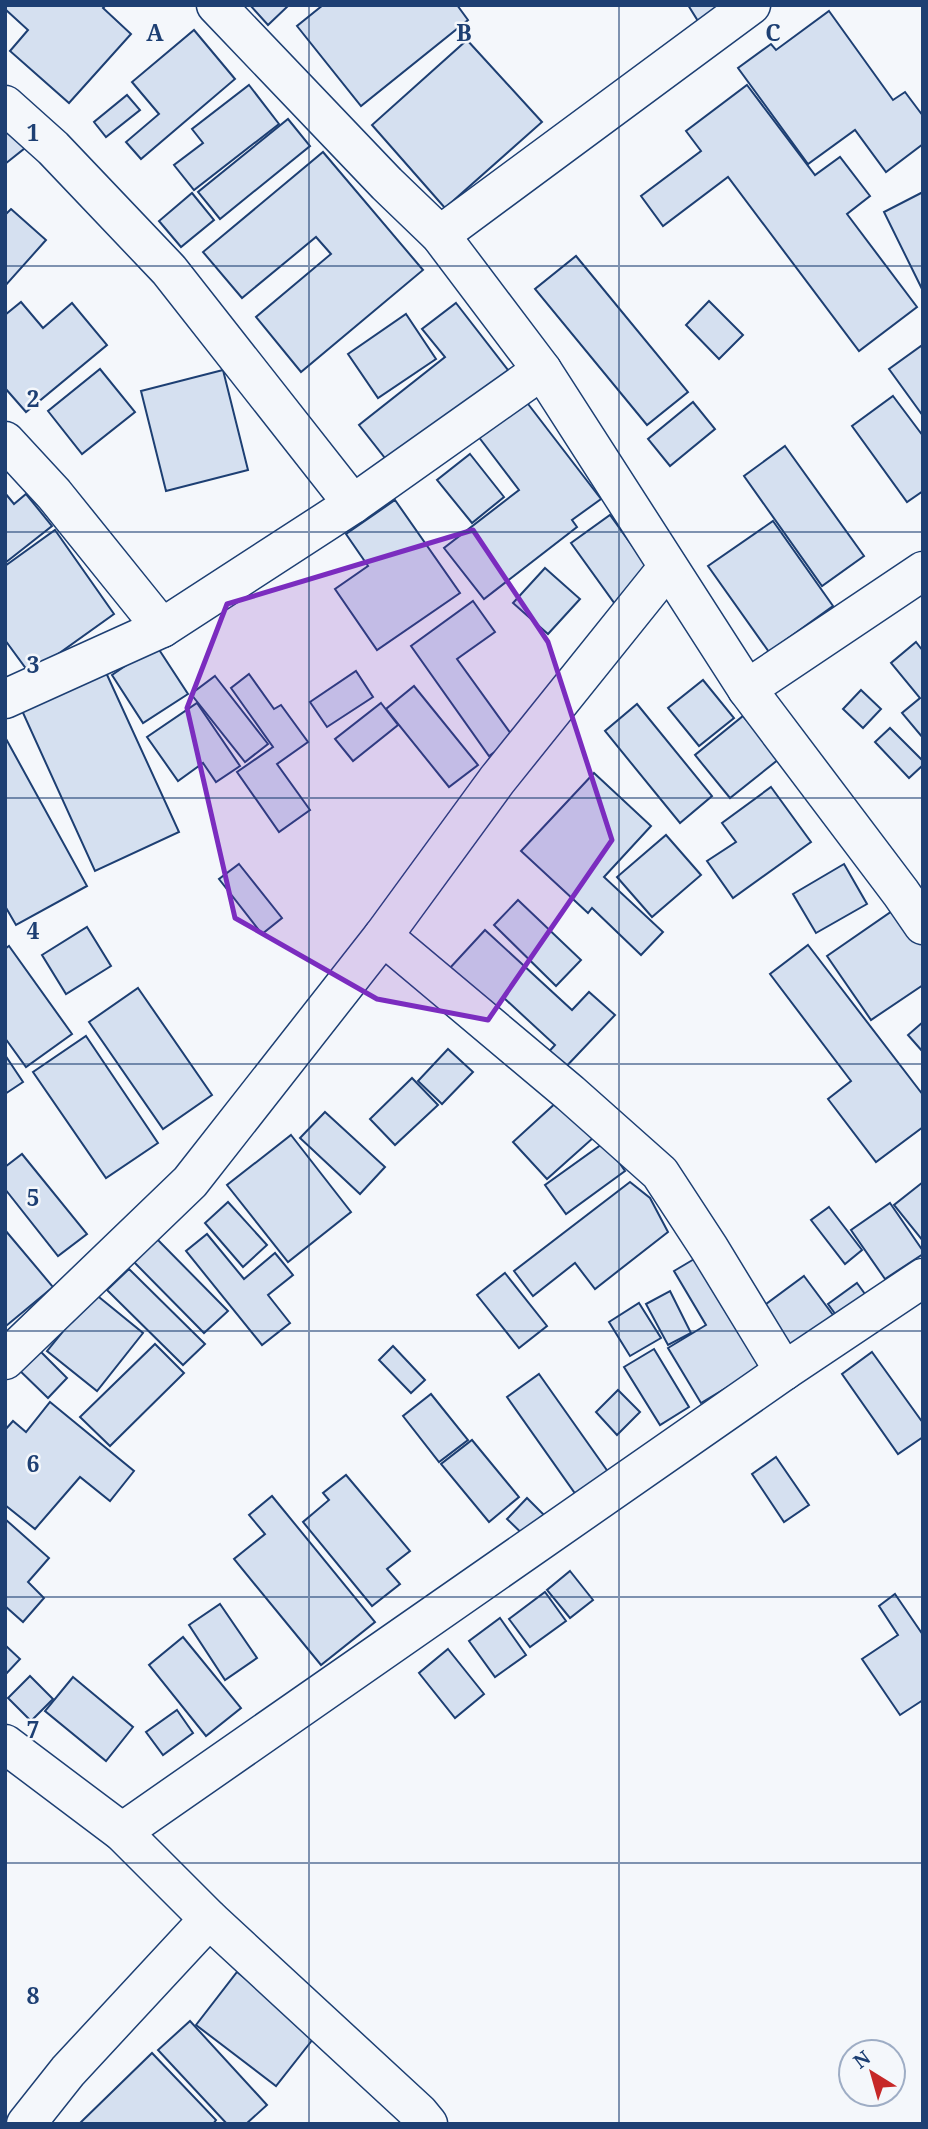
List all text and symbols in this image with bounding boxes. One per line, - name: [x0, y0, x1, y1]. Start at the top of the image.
- text: A: [146, 16, 164, 48]
- text: B: [456, 16, 472, 48]
- text: C: [765, 16, 781, 48]
- text: 1: [27, 116, 40, 148]
- text: 2: [27, 382, 40, 414]
- text: 3: [27, 648, 40, 680]
- text: 4: [27, 914, 40, 946]
- text: 5: [27, 1181, 40, 1213]
- text: 6: [27, 1447, 40, 1479]
- text: 7: [27, 1713, 40, 1745]
- text: 8: [27, 1979, 40, 2011]
- north arrow: [837, 2038, 907, 2108]
- text: N: [848, 2045, 876, 2074]

